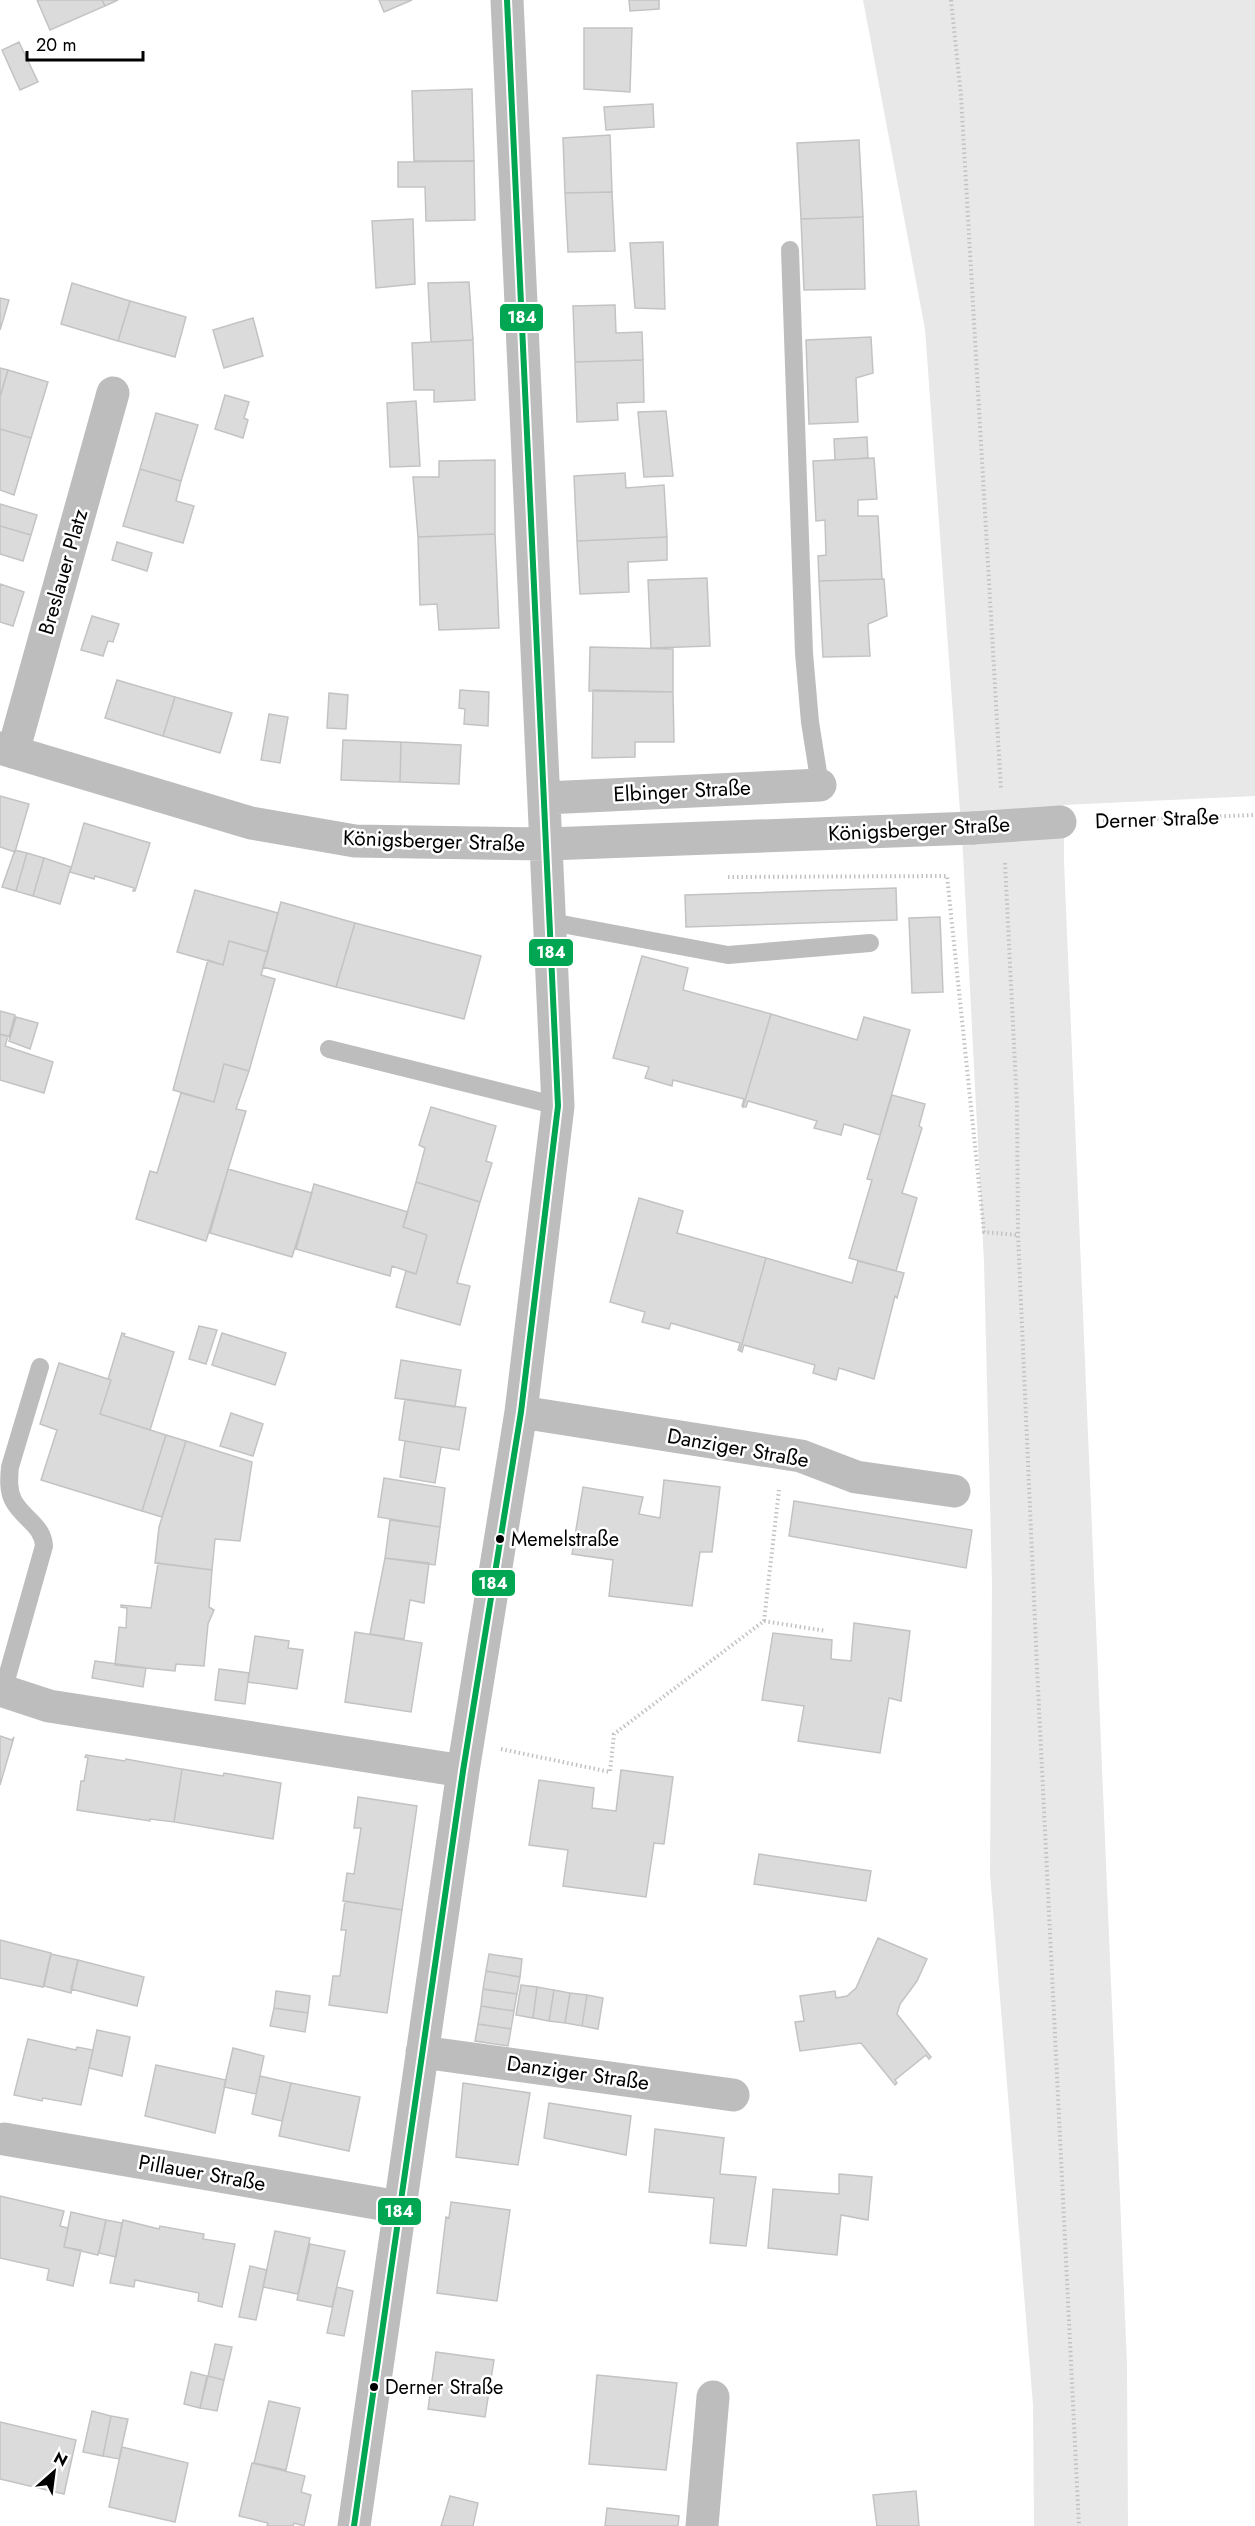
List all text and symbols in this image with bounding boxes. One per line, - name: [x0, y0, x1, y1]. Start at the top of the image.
- scale bar: [27, 24, 142, 62]
- text: 20 m: [36, 32, 76, 58]
- line badge: 184: [499, 303, 544, 332]
- text: 184: [507, 306, 537, 329]
- street label: Breslauer Platz: [31, 505, 95, 638]
- street label: Elbinger Straße: [612, 772, 752, 810]
- street label: Derner Straße: [1094, 802, 1220, 836]
- street label: Königsberger Straße: [827, 809, 1011, 849]
- street label: Königsberger Straße: [342, 823, 526, 859]
- line badge: 184: [528, 938, 574, 967]
- text: 184: [536, 941, 566, 964]
- street label: Danziger Straße: [665, 1421, 811, 1475]
- place label: Memelstraße: [511, 1525, 619, 1554]
- marker: Memelstraße: [494, 1533, 506, 1545]
- line badge: 184: [471, 1569, 516, 1597]
- text: 184: [478, 1572, 508, 1595]
- street label: Danziger Straße: [505, 2048, 651, 2098]
- street label: Pillauer Straße: [136, 2147, 268, 2199]
- line badge: 184: [377, 2197, 422, 2226]
- text: 184: [384, 2200, 414, 2223]
- place label: Derner Straße: [385, 2373, 503, 2402]
- marker: Derner Straße: [368, 2381, 380, 2393]
- north arrow: [24, 2442, 84, 2502]
- text: N: [50, 2446, 72, 2472]

